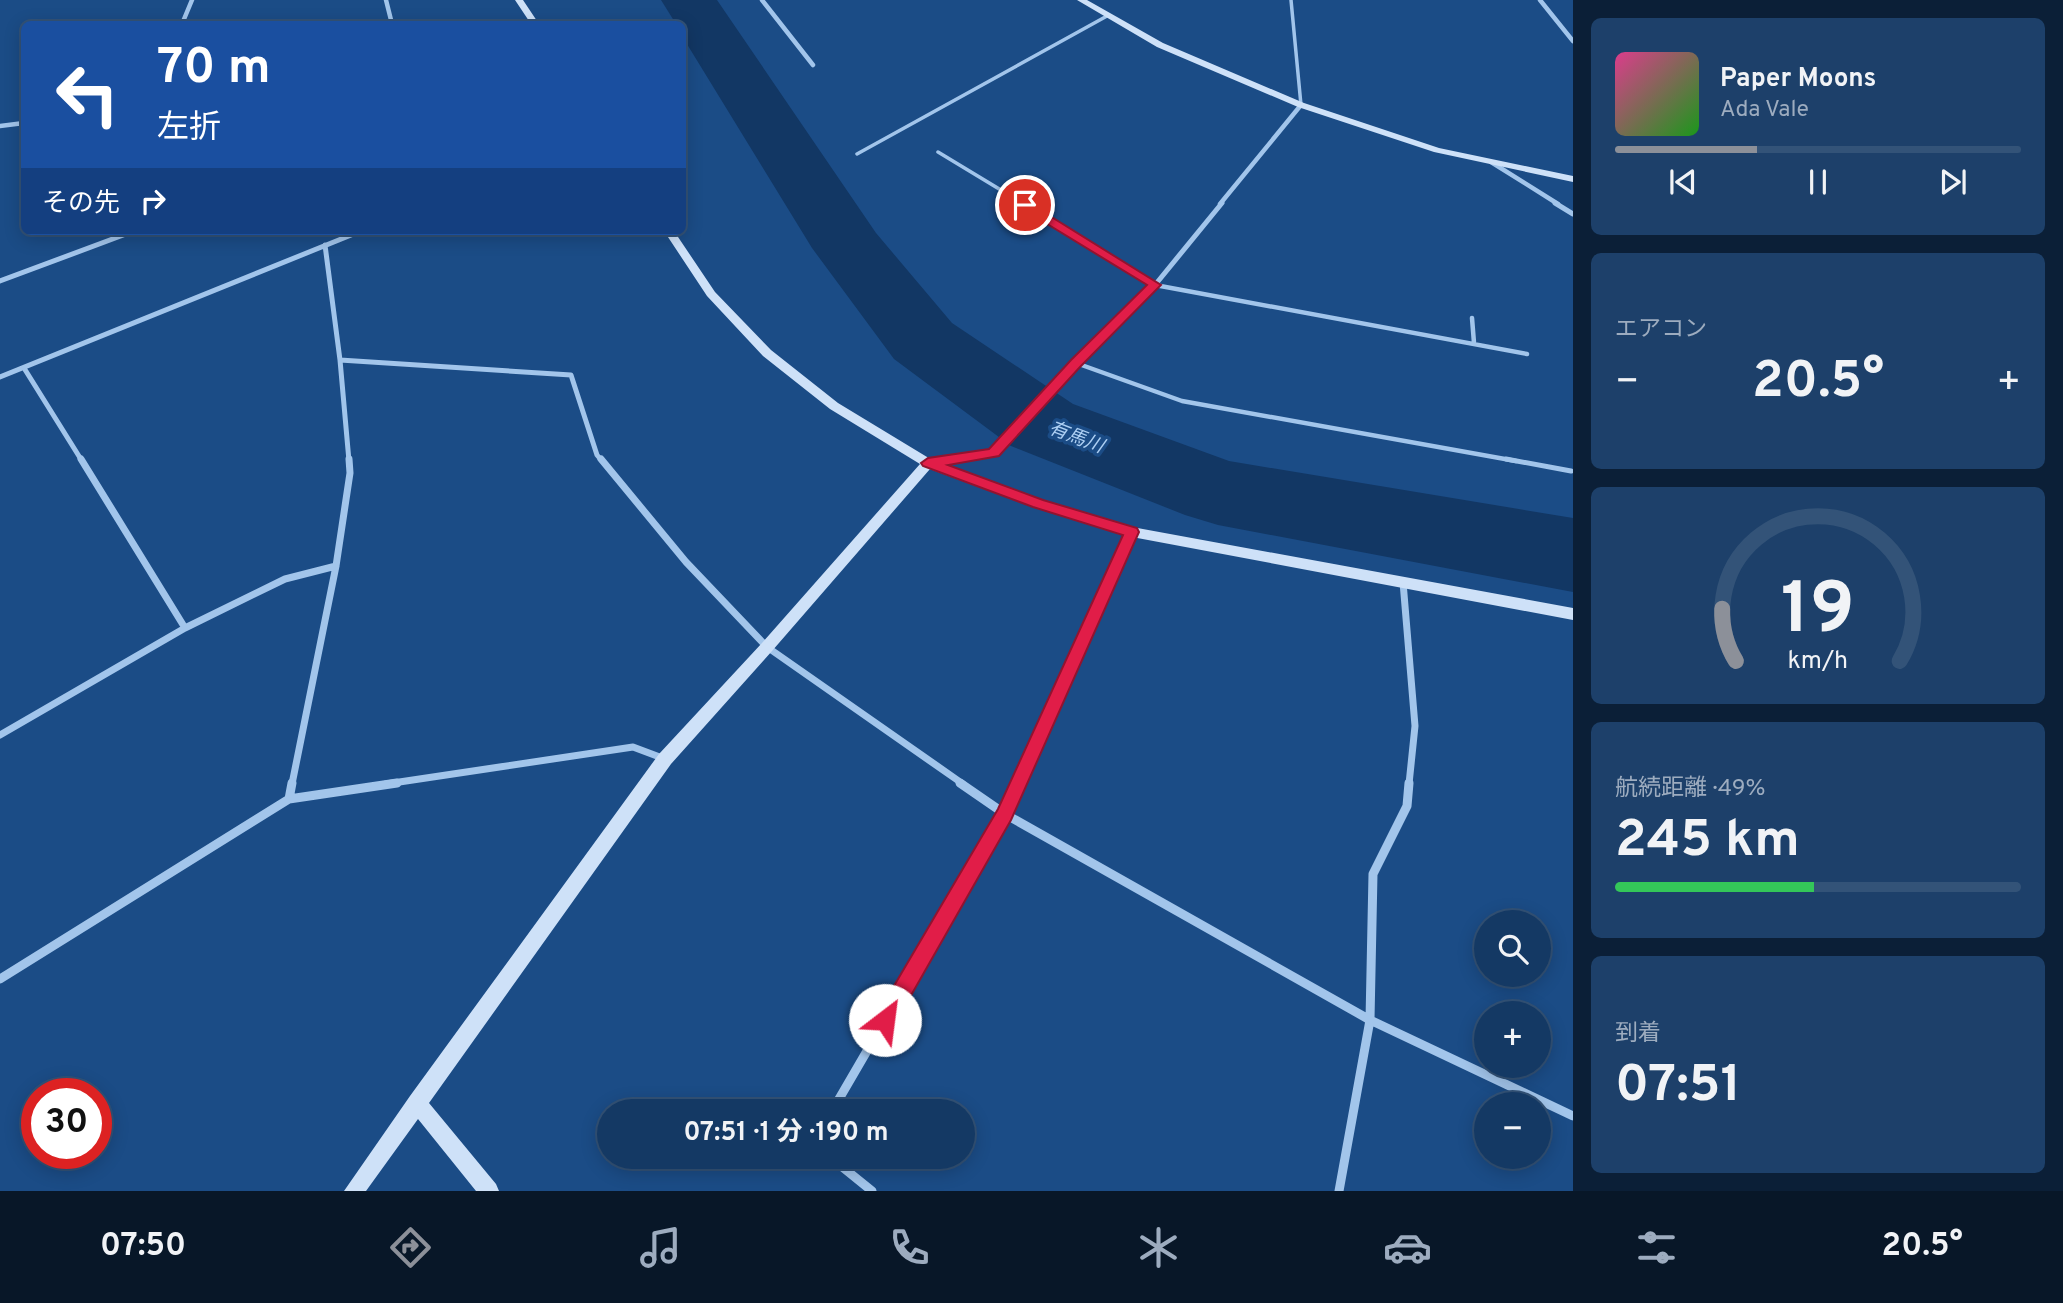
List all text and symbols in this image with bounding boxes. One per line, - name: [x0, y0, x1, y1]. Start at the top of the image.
- text: 70 m: [157, 39, 271, 101]
- icon: left: [42, 49, 133, 140]
- text: Paper Moons: [1720, 63, 1876, 96]
- text: Ada Vale: [1720, 96, 1809, 125]
- text: 左折: [157, 109, 221, 149]
- icon: previous: [1664, 163, 1702, 201]
- icon: pause: [1799, 163, 1837, 201]
- icon: next: [1934, 163, 1972, 201]
- pin: [995, 175, 1055, 235]
- icon: right: [134, 182, 172, 220]
- icon: arrive: [1006, 186, 1044, 224]
- text: その先: [42, 188, 120, 221]
- text: エアコン: [1615, 316, 1707, 345]
- text: 20.5°: [1752, 350, 1884, 416]
- text: −: [1615, 359, 1640, 408]
- text: +: [1996, 359, 2021, 408]
- water label: 有馬川: [1045, 417, 1109, 460]
- text: 19: [1781, 568, 1855, 660]
- text: km/h: [1788, 646, 1848, 678]
- text: 航続距離 · 49%: [1615, 775, 1766, 804]
- text: 245 km: [1615, 809, 1800, 875]
- map controls: [1474, 910, 1551, 1169]
- button: search: [1474, 910, 1551, 987]
- position arrow: [848, 983, 922, 1057]
- button: +: [1474, 1001, 1551, 1078]
- text: 到着: [1615, 1020, 1661, 1049]
- text: 07:51: [1615, 1054, 1741, 1120]
- speed limit sign: 30: [21, 1078, 112, 1169]
- button: −: [1474, 1092, 1551, 1169]
- text: 07:51 · 1 分 · 190 m: [684, 1117, 888, 1150]
- icon: directions: [386, 1223, 435, 1272]
- icon: music: [636, 1223, 685, 1272]
- icon: phone: [885, 1223, 934, 1272]
- icon: climate: [1134, 1223, 1183, 1272]
- icon: car: [1383, 1223, 1432, 1272]
- icon: filters: [1632, 1223, 1681, 1272]
- text: 07:50: [100, 1227, 186, 1267]
- text: 20.5°: [1882, 1227, 1963, 1267]

